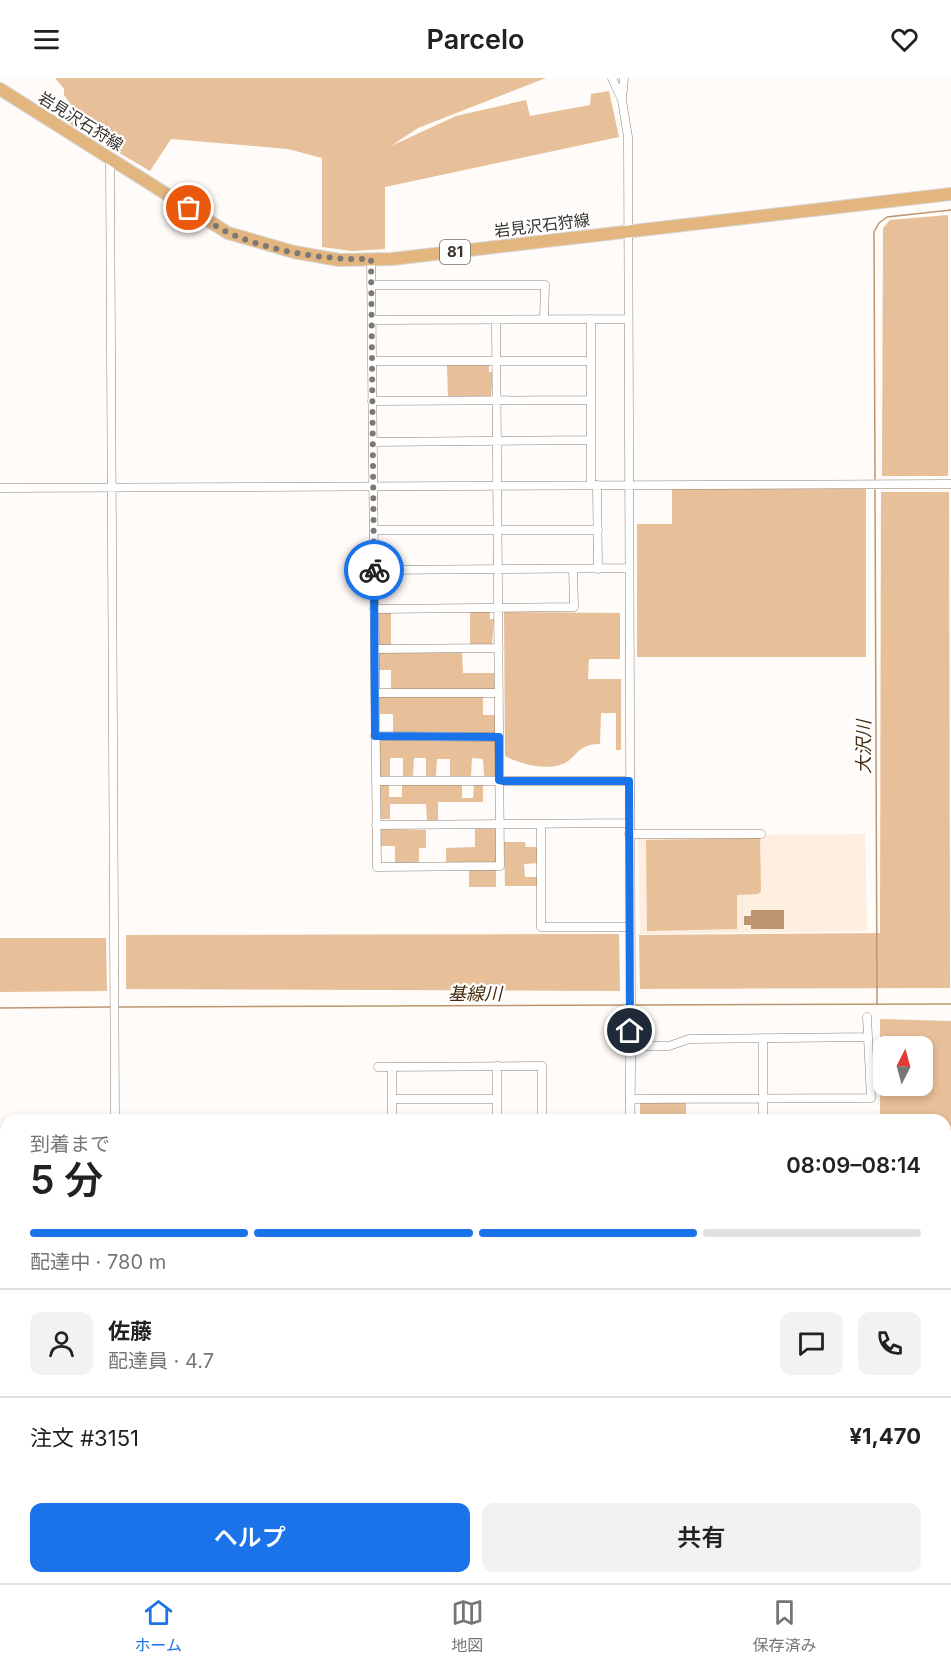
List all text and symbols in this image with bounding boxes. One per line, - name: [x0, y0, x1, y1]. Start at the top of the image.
- icon: menu: [30, 23, 63, 56]
- text: Parcelo: [426, 23, 525, 56]
- icon: heart: [888, 23, 921, 56]
- street label: 岩見沢石狩線: [35, 87, 127, 155]
- pin: [163, 182, 214, 233]
- icon: bag: [172, 191, 205, 224]
- street label: 岩見沢石狩線: [493, 209, 591, 241]
- road number: 81: [440, 240, 470, 264]
- courier: [344, 540, 404, 600]
- icon: bike: [358, 554, 391, 587]
- water label: 大沢川: [853, 718, 874, 774]
- water label: 基線川: [448, 983, 504, 1004]
- pin: [604, 1005, 655, 1056]
- icon: home: [613, 1014, 646, 1047]
- north arrow: [873, 1036, 933, 1096]
- map controls: [873, 1036, 933, 1096]
- text: 到着まで: [30, 1132, 110, 1156]
- text: 08:09–08:14: [786, 1152, 921, 1178]
- text: 5 分: [30, 1156, 103, 1203]
- text: 配達中 · 780 m: [30, 1250, 166, 1274]
- button: person: [30, 1312, 93, 1375]
- button: chat: [780, 1312, 843, 1375]
- button: phone: [858, 1312, 921, 1375]
- text: 佐藤: [108, 1318, 152, 1344]
- text: 配達員 · 4.7: [108, 1349, 214, 1373]
- text: ¥1,470: [849, 1423, 921, 1449]
- text: 注文 #3151: [30, 1425, 139, 1451]
- button: ヘルプ: [30, 1503, 470, 1572]
- button: 共有: [482, 1503, 921, 1572]
- tab: ホーム: [134, 1596, 182, 1656]
- tab: 地図: [451, 1596, 484, 1656]
- tab: 保存済み: [753, 1596, 817, 1656]

